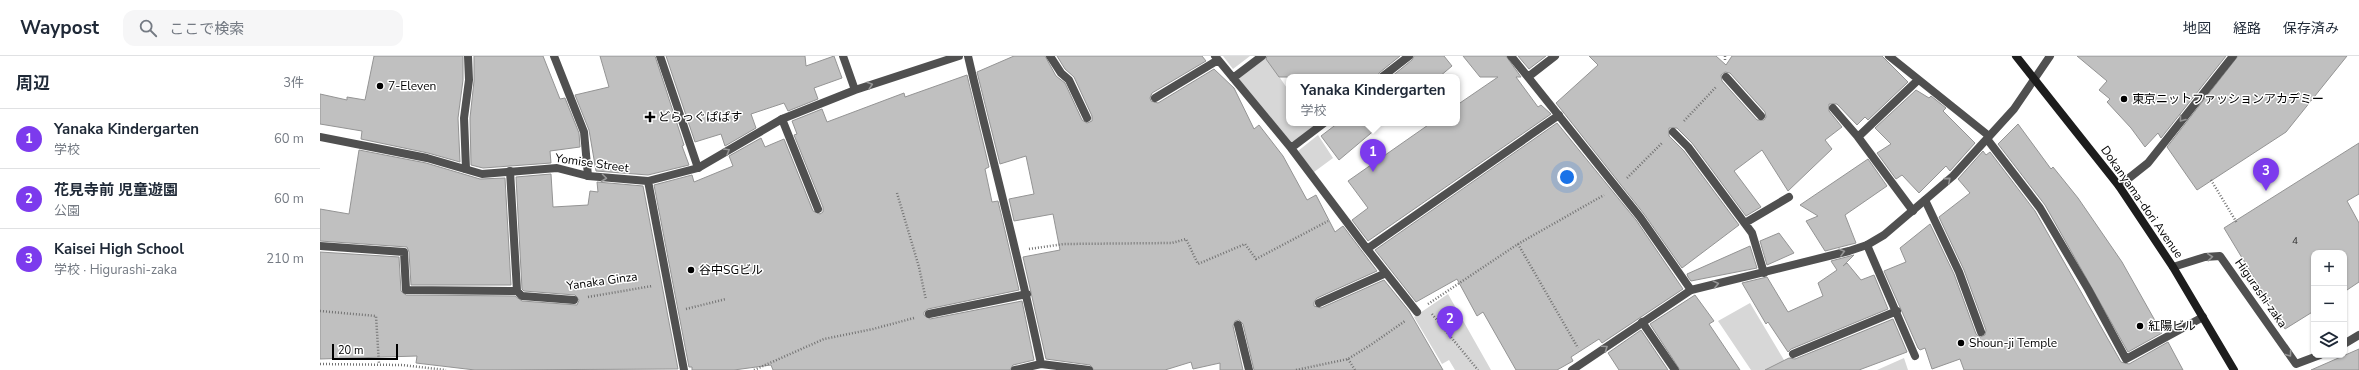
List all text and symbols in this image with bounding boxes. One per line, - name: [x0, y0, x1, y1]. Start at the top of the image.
- search box: [123, 10, 403, 46]
- text: Waypost: [20, 15, 99, 41]
- icon: search: [137, 17, 159, 39]
- text: ここで検索: [169, 19, 244, 39]
- text: 地図: [2183, 19, 2211, 38]
- text: 経路: [2233, 19, 2261, 38]
- text: 保存済み: [2283, 19, 2339, 38]
- text: 周辺: [16, 72, 50, 95]
- text: 3件: [283, 74, 304, 92]
- popup: [1286, 74, 1460, 126]
- place label: 7-Eleven: [388, 78, 436, 94]
- text: Yanaka Kindergarten: [1300, 80, 1446, 100]
- marker: 7-Eleven: [375, 81, 385, 91]
- one-way arrow: [866, 81, 873, 89]
- place label: 東京ニットファッションアカデミー: [2132, 91, 2324, 107]
- marker: 東京ニットファッションアカデミー: [2119, 94, 2129, 104]
- text: 学校: [1300, 102, 1326, 120]
- place label: どらっぐぱぱす: [658, 109, 742, 125]
- marker: どらっぐぱぱす: [645, 112, 655, 122]
- one-way arrow: [2180, 115, 2187, 122]
- text: Yanaka Kindergarten: [54, 119, 199, 139]
- text: 1: [25, 130, 33, 148]
- text: 60 m: [274, 130, 304, 148]
- pin: 1: [1360, 139, 1386, 172]
- text: 学校: [54, 141, 80, 159]
- street label: Dokanyama-dori Avenue: [2097, 143, 2187, 261]
- one-way arrow: [723, 148, 730, 156]
- street label: Yomise Street: [553, 150, 631, 176]
- pin: 3: [2253, 158, 2279, 191]
- your location: [1557, 167, 1577, 187]
- one-way arrow: [601, 173, 607, 182]
- one-way arrow: [1944, 178, 1951, 185]
- text: 花見寺前 児童遊園: [54, 180, 178, 200]
- text: 2: [25, 190, 33, 208]
- text: 60 m: [274, 190, 304, 208]
- text: 公園: [54, 202, 80, 220]
- house number: 4: [2292, 234, 2298, 248]
- text: Kaisei High School: [54, 239, 184, 259]
- one-way arrow: [1839, 249, 1845, 257]
- text: 3: [25, 250, 33, 268]
- text: 210 m: [266, 250, 304, 268]
- map controls: [2311, 250, 2347, 358]
- button: +: [2311, 250, 2347, 286]
- one-way arrow: [2207, 253, 2213, 262]
- street label: Higurashi-zaka: [2231, 255, 2291, 331]
- text: 学校 · Higurashi-zaka: [54, 261, 177, 279]
- place label: 谷中SGビル: [699, 262, 763, 278]
- marker: 谷中SGビル: [686, 265, 696, 275]
- street label: Yanaka Ginza: [565, 268, 638, 294]
- one-way arrow: [1713, 280, 1719, 288]
- button: −: [2311, 286, 2347, 322]
- pin: 2: [1437, 306, 1463, 339]
- place label: 紅陽ビル: [2148, 318, 2196, 334]
- marker: 紅陽ビル: [2135, 321, 2145, 331]
- button: layers: [2311, 322, 2347, 358]
- place label: Shoun-ji Temple: [1969, 335, 2057, 351]
- marker: Shoun-ji Temple: [1956, 338, 1966, 348]
- scale bar: [332, 342, 398, 361]
- text: 20 m: [338, 343, 363, 358]
- one-way arrow: [1600, 346, 1607, 353]
- one-way arrow: [2284, 350, 2292, 357]

